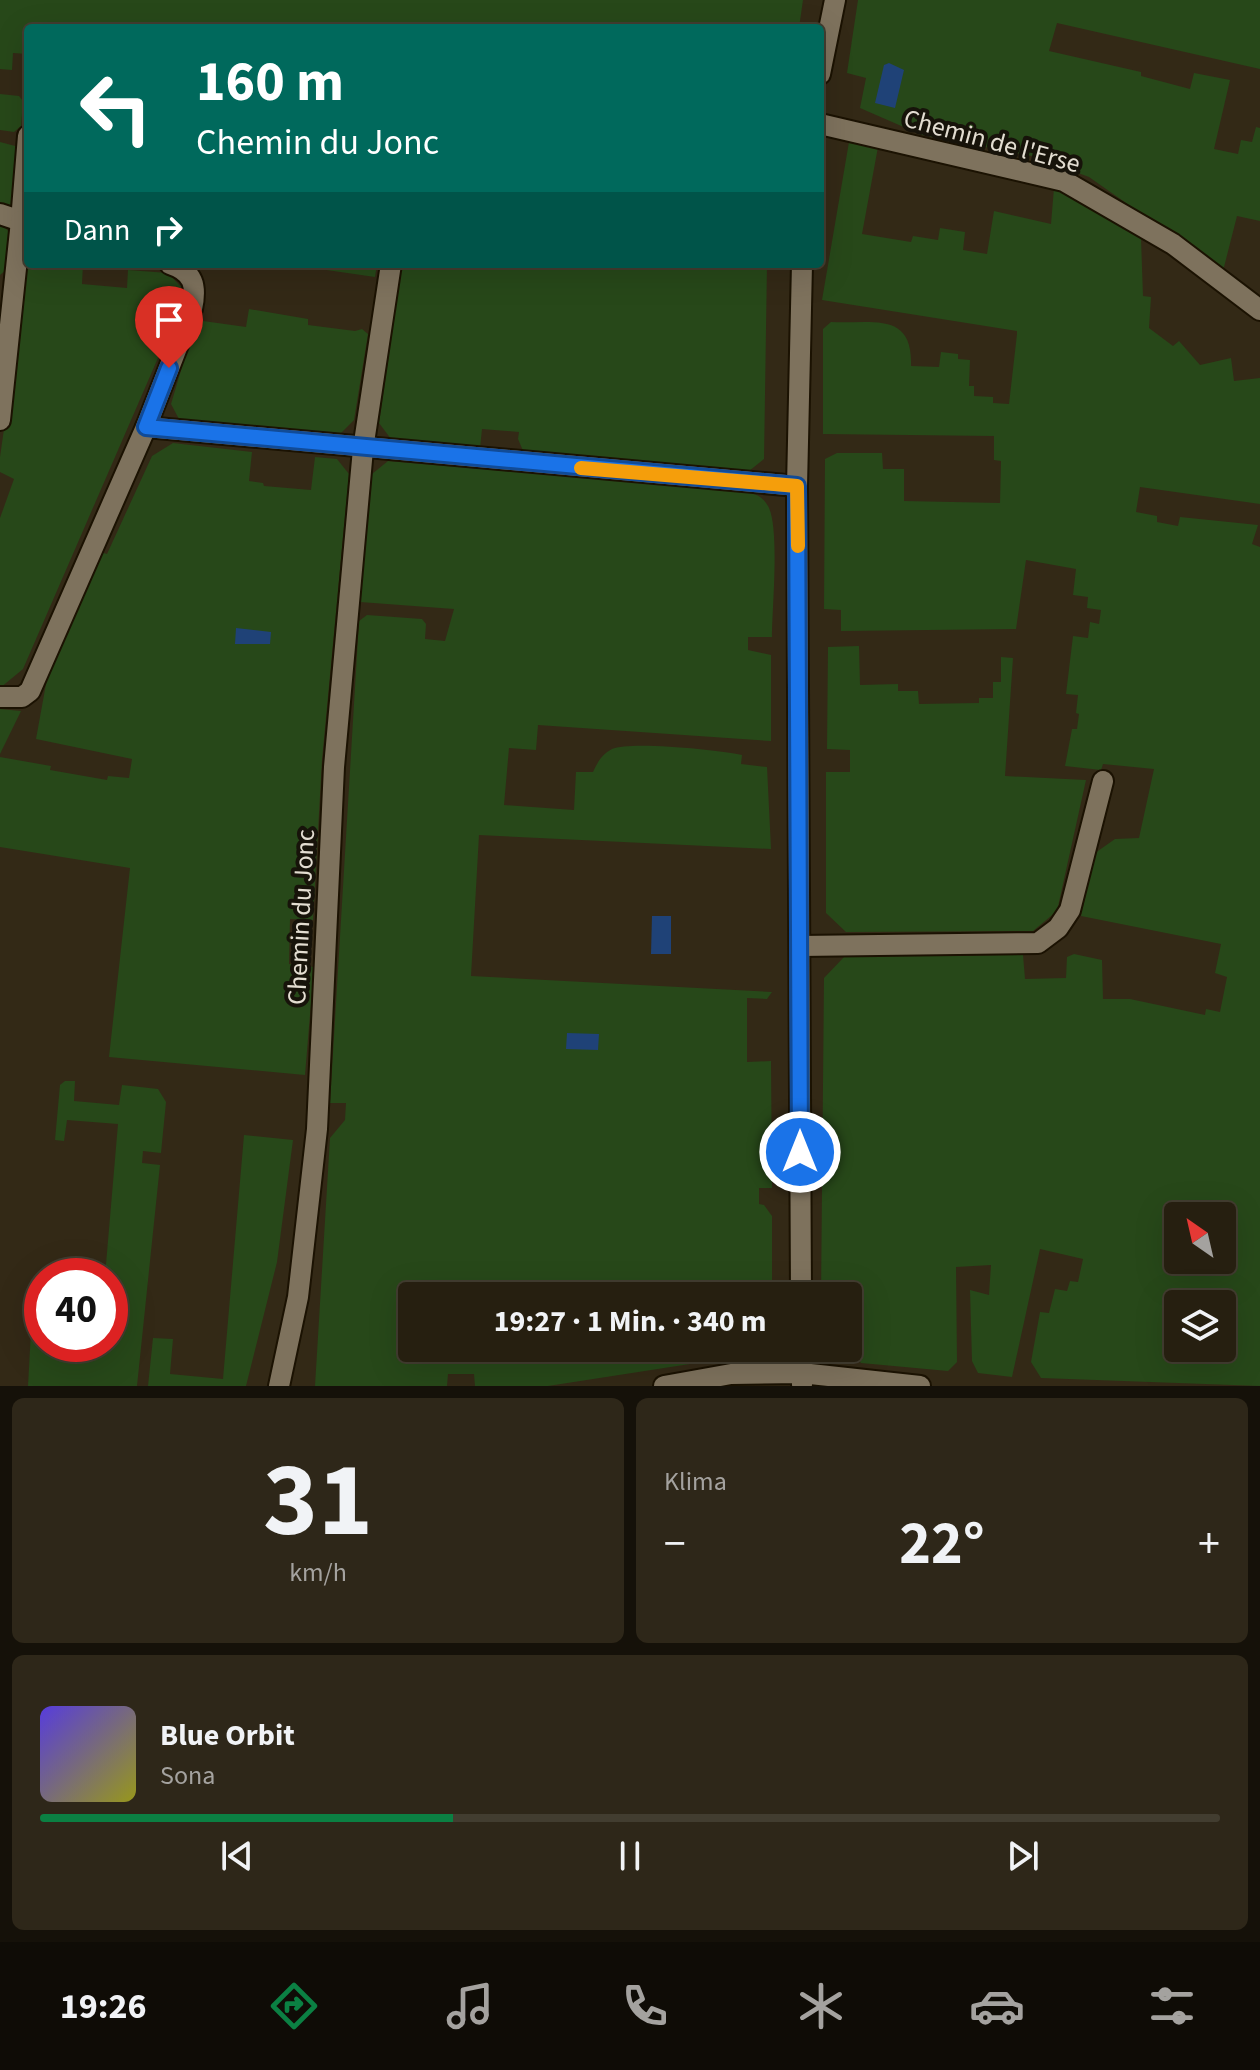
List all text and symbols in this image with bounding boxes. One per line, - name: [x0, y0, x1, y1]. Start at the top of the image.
- text: 160 m: [196, 43, 344, 122]
- icon: left: [64, 56, 168, 160]
- street label: Chemin de l'Erse: [900, 100, 1084, 182]
- text: Chemin du Jonc: [196, 117, 439, 168]
- icon: right: [146, 208, 190, 252]
- text: Dann: [64, 209, 130, 252]
- pin: [135, 286, 203, 368]
- icon: arrive: [147, 298, 191, 342]
- street label: Chemin du Jonc: [278, 828, 324, 1006]
- position arrow: [758, 1110, 842, 1194]
- north arrow: [1164, 1202, 1236, 1274]
- map controls: [1164, 1202, 1236, 1362]
- speed limit sign: 40: [24, 1258, 128, 1362]
- button: layers: [1164, 1290, 1236, 1362]
- text: 19:27 · 1 Min. · 340 m: [494, 1300, 766, 1343]
- text: 31: [263, 1428, 373, 1576]
- text: Klima: [664, 1463, 727, 1500]
- text: 22°: [899, 1502, 985, 1587]
- text: −: [664, 1513, 686, 1576]
- text: +: [1198, 1513, 1220, 1576]
- text: km/h: [289, 1554, 347, 1591]
- text: Blue Orbit: [160, 1714, 295, 1757]
- text: Sona: [160, 1757, 215, 1794]
- icon: previous: [215, 1834, 259, 1878]
- icon: pause: [608, 1834, 652, 1878]
- icon: next: [1001, 1834, 1045, 1878]
- icon: directions: [266, 1978, 322, 2034]
- icon: music: [442, 1978, 498, 2034]
- icon: phone: [617, 1978, 673, 2034]
- icon: climate: [793, 1978, 849, 2034]
- icon: car: [969, 1978, 1025, 2034]
- icon: filters: [1144, 1978, 1200, 2034]
- text: 19:26: [60, 1981, 147, 2032]

